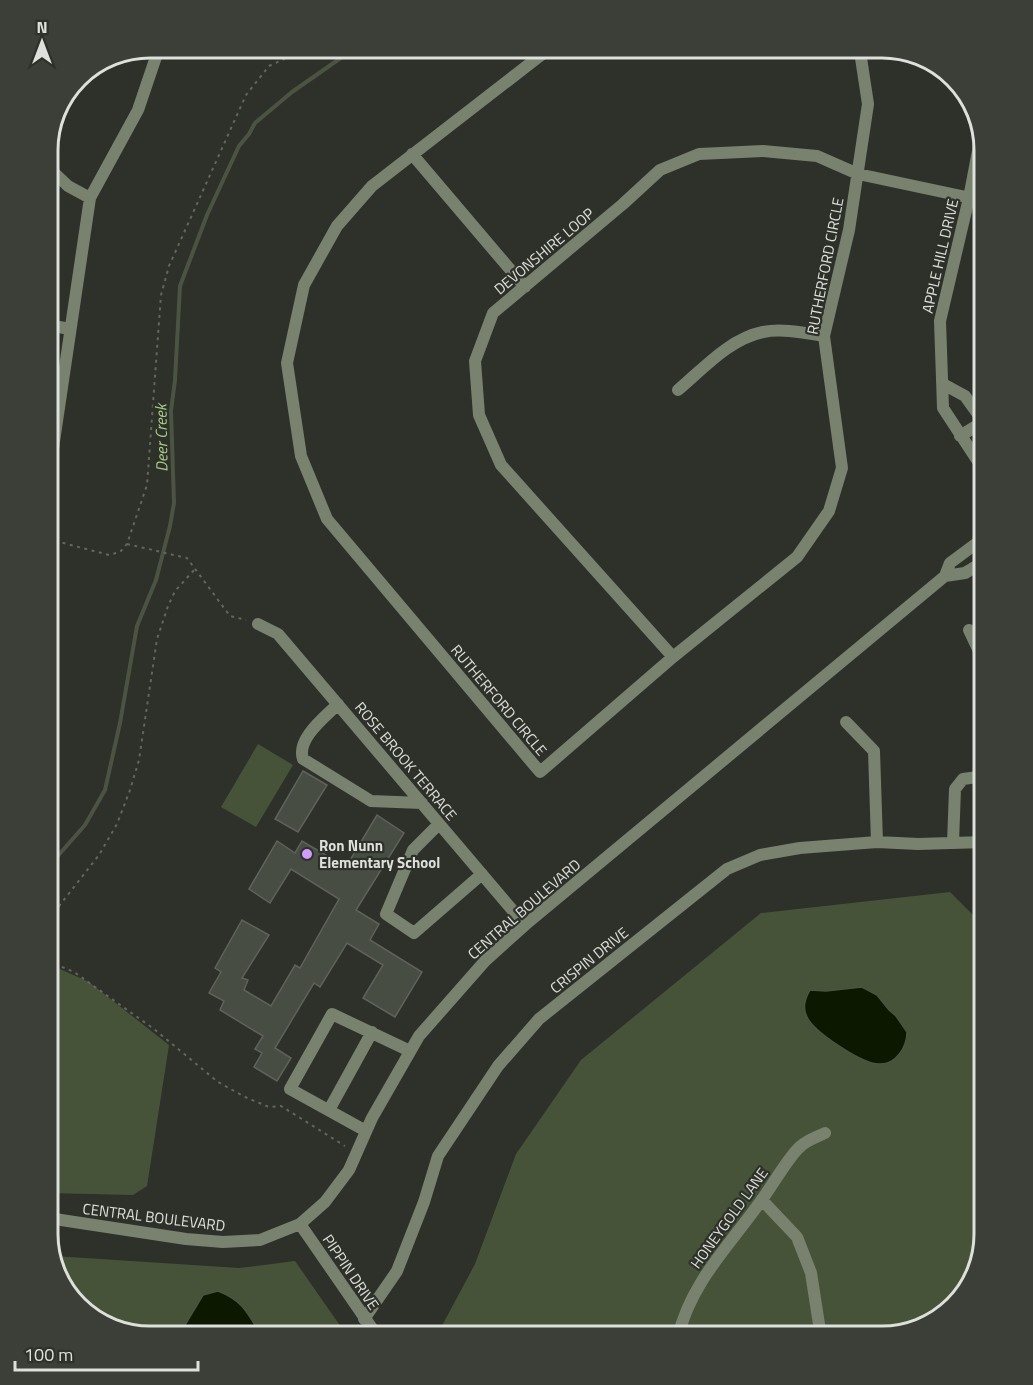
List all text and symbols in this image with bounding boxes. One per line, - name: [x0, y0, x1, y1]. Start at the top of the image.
- north arrow: [12, 12, 72, 72]
- text: N: [36, 15, 48, 39]
- street label: RUTHERFORD CIRCLE: [800, 196, 850, 336]
- street label: APPLE HILL DRIVE: [916, 197, 964, 315]
- street label: DEVONSHIRE LOOP: [489, 202, 599, 300]
- water label: Deer Creek: [148, 402, 174, 472]
- street label: RUTHERFORD CIRCLE: [446, 639, 552, 761]
- street label: ROSE BROOK TERRACE: [349, 697, 463, 825]
- place label: Ron Nunn Elementary School: [319, 834, 440, 874]
- marker: Ron Nunn Elementary School: [300, 847, 314, 861]
- street label: CENTRAL BOULEVARD: [462, 853, 586, 965]
- street label: CRISPIN DRIVE: [545, 921, 633, 999]
- street label: HONEYGOLD LANE: [684, 1163, 774, 1273]
- street label: CENTRAL BOULEVARD: [81, 1197, 227, 1237]
- street label: PIPPIN DRIVE: [317, 1229, 385, 1315]
- scale bar: [15, 1334, 198, 1372]
- text: 100 m: [24, 1341, 73, 1368]

